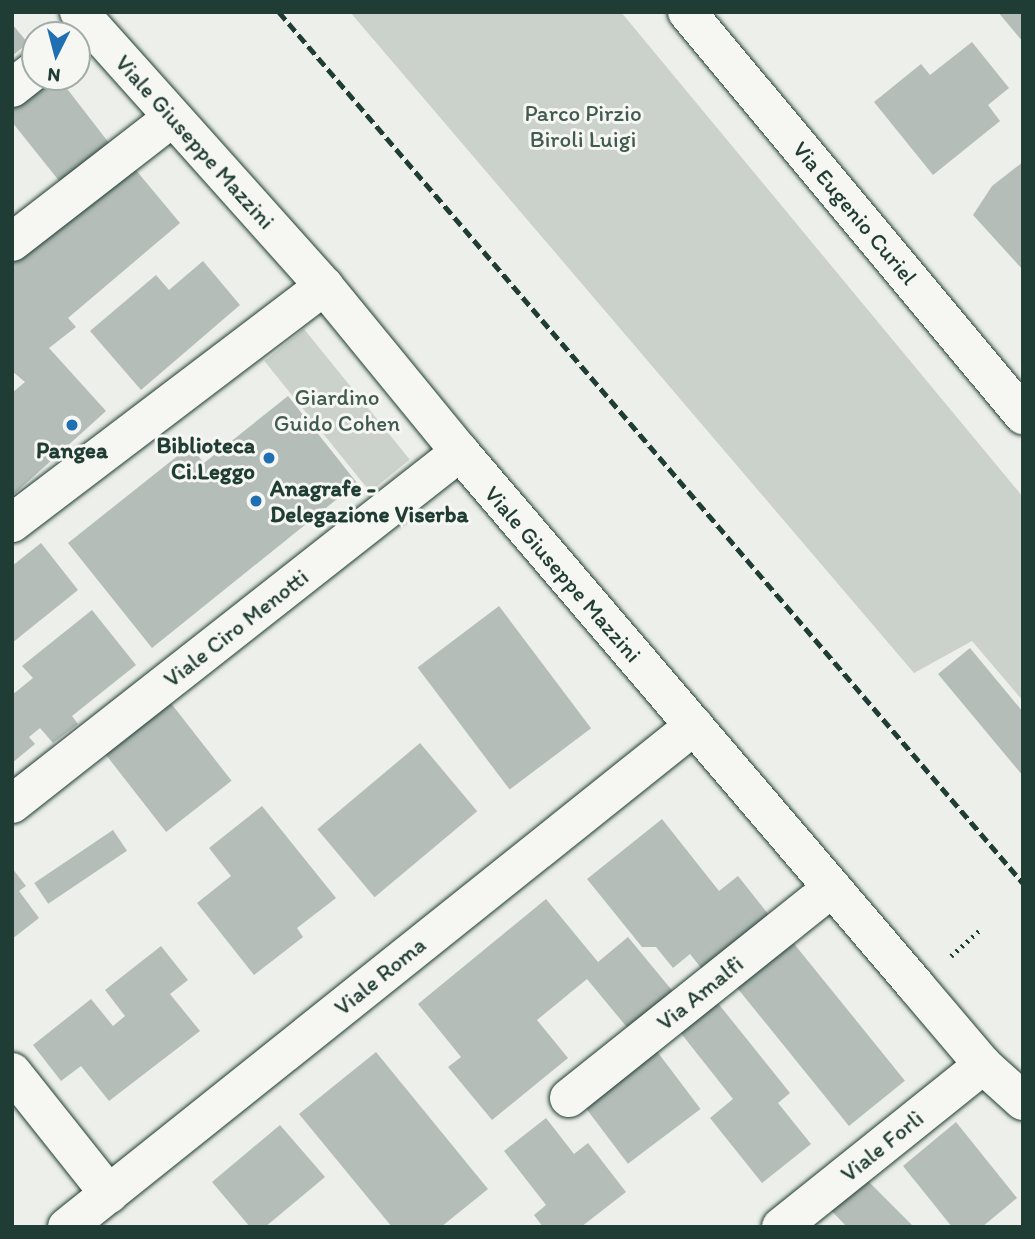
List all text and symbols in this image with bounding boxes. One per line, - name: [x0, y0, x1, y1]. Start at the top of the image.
- north arrow: [21, 21, 91, 91]
- street label: Viale Giuseppe Mazzini: [110, 49, 280, 235]
- text: N: [46, 63, 62, 88]
- park label: Parco Pirzio Biroli Luigi: [524, 99, 642, 153]
- street label: Via Eugenio Curiel: [787, 136, 923, 290]
- park label: Giardino Guido Cohen: [274, 383, 400, 437]
- marker: Pangea: [64, 417, 80, 433]
- place label: Biblioteca Ci.Leggo: [156, 431, 255, 485]
- place label: Pangea: [36, 436, 108, 464]
- marker: Biblioteca Ci.Leggo: [261, 450, 277, 466]
- place label: Anagrafe - Delegazione Viserba: [270, 474, 468, 528]
- street label: Viale Giuseppe Mazzini: [479, 480, 647, 668]
- marker: Anagrafe - Delegazione Viserba: [248, 493, 264, 509]
- street label: Viale Ciro Menotti: [158, 563, 314, 693]
- street label: Viale Roma: [329, 931, 431, 1021]
- street label: Via Amalfi: [651, 950, 749, 1036]
- street label: Viale Forlì: [835, 1104, 929, 1188]

